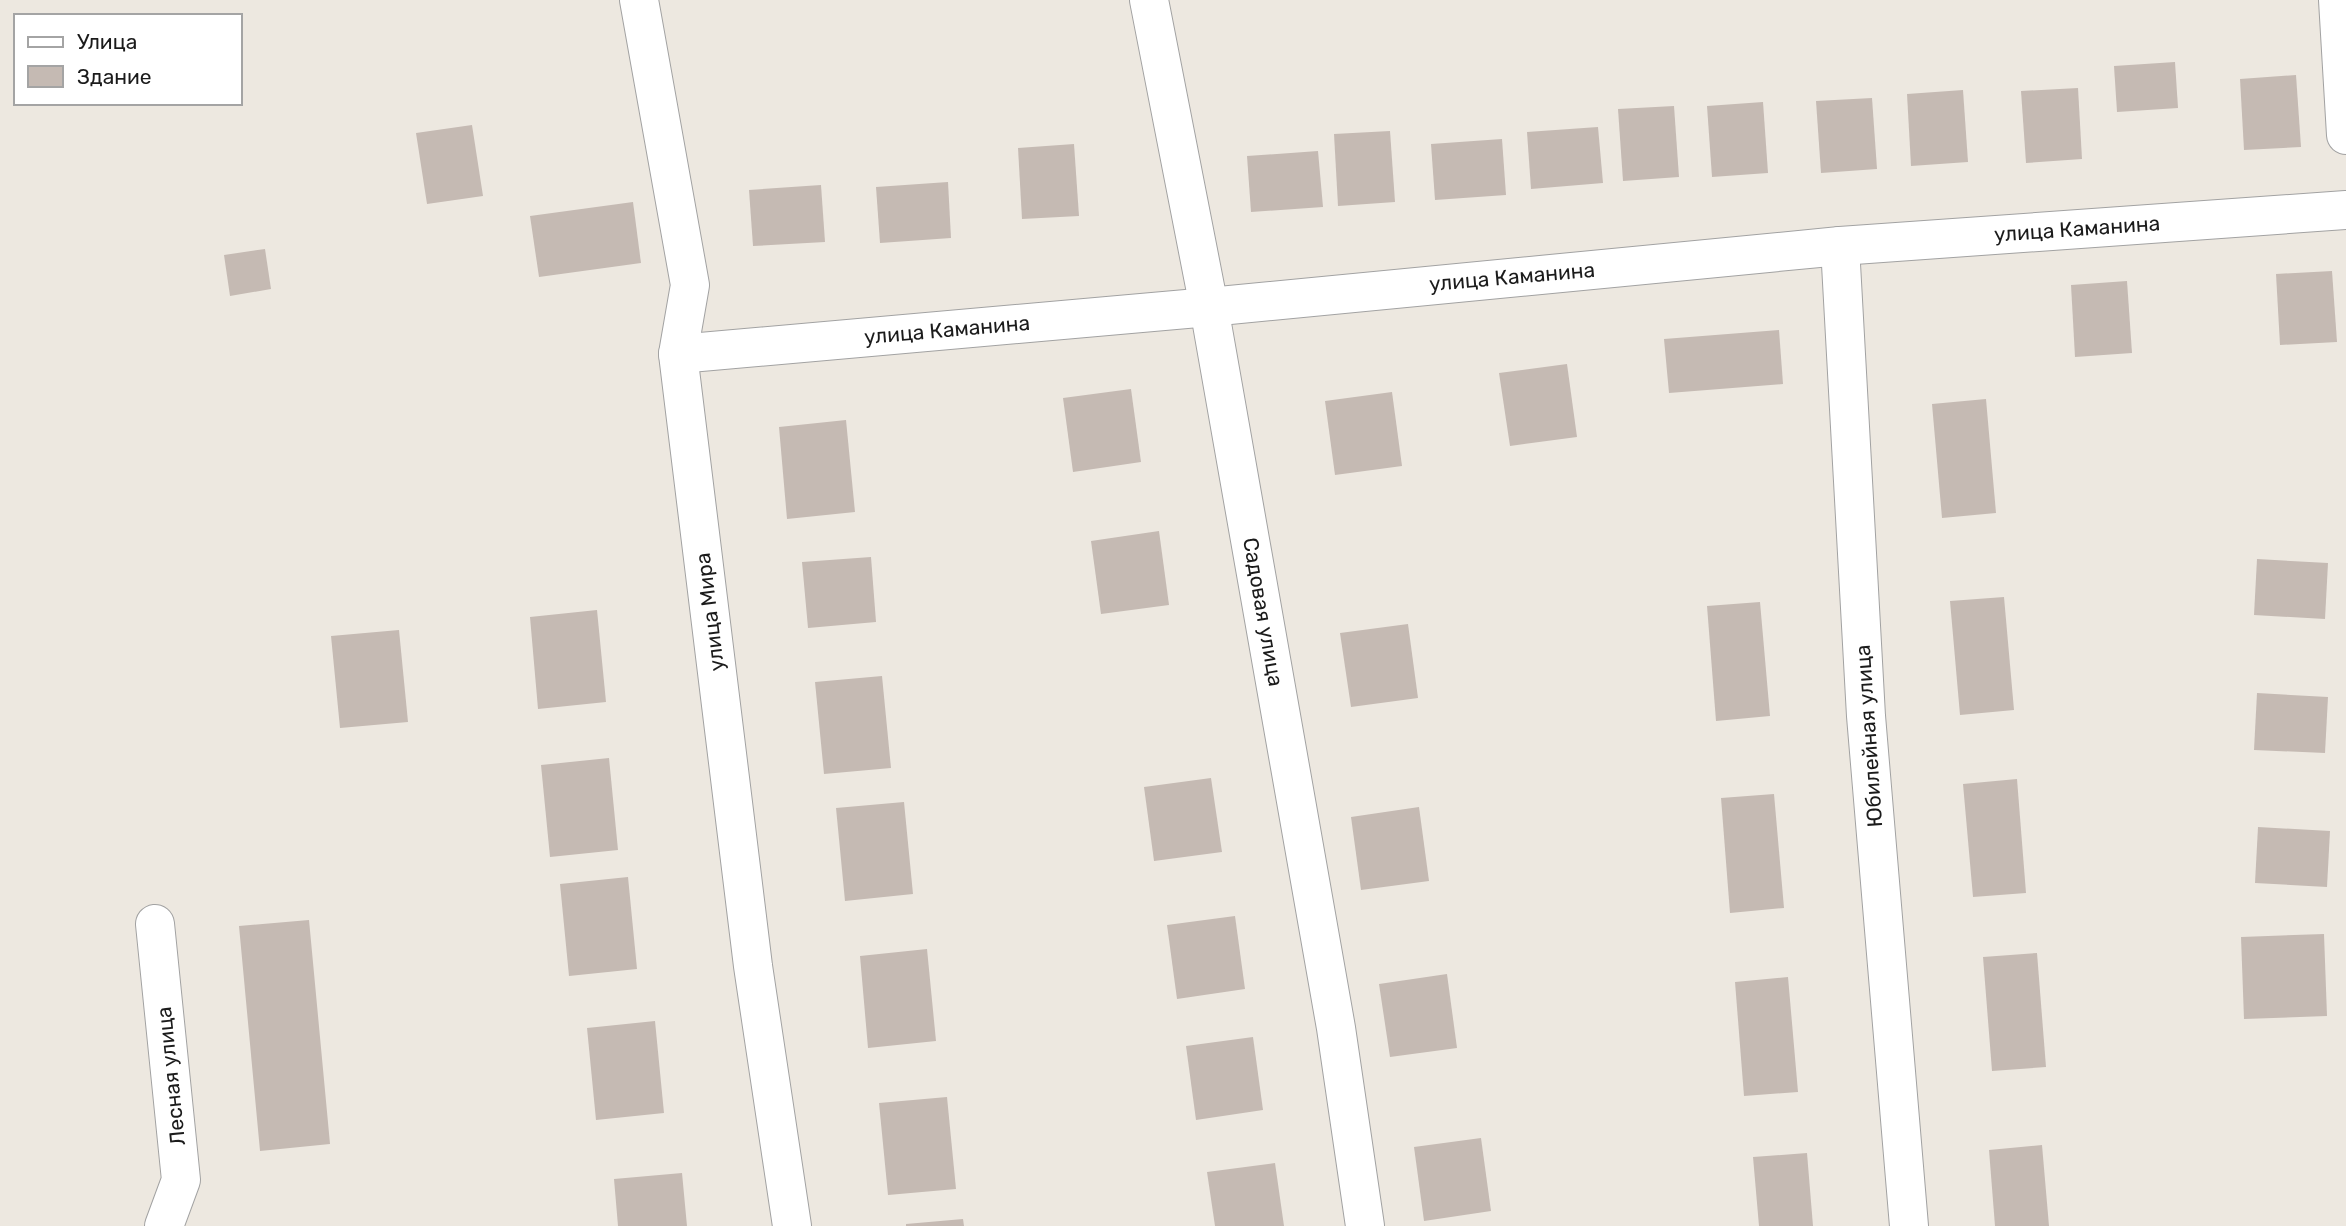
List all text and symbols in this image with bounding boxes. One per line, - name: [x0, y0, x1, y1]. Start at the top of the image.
- legend: [14, 14, 242, 105]
- text: Улица: [77, 29, 137, 54]
- text: Здание: [77, 64, 152, 89]
- street label: улица Каманина: [1993, 210, 2161, 247]
- street label: улица Каманина: [1428, 257, 1596, 296]
- street label: улица Каманина: [863, 310, 1031, 349]
- street label: Садовая улица: [1238, 536, 1289, 688]
- street label: улица Мира: [690, 551, 729, 673]
- street label: Юбилейная улица: [1850, 644, 1887, 828]
- street label: Лесная улица: [151, 1005, 190, 1147]

